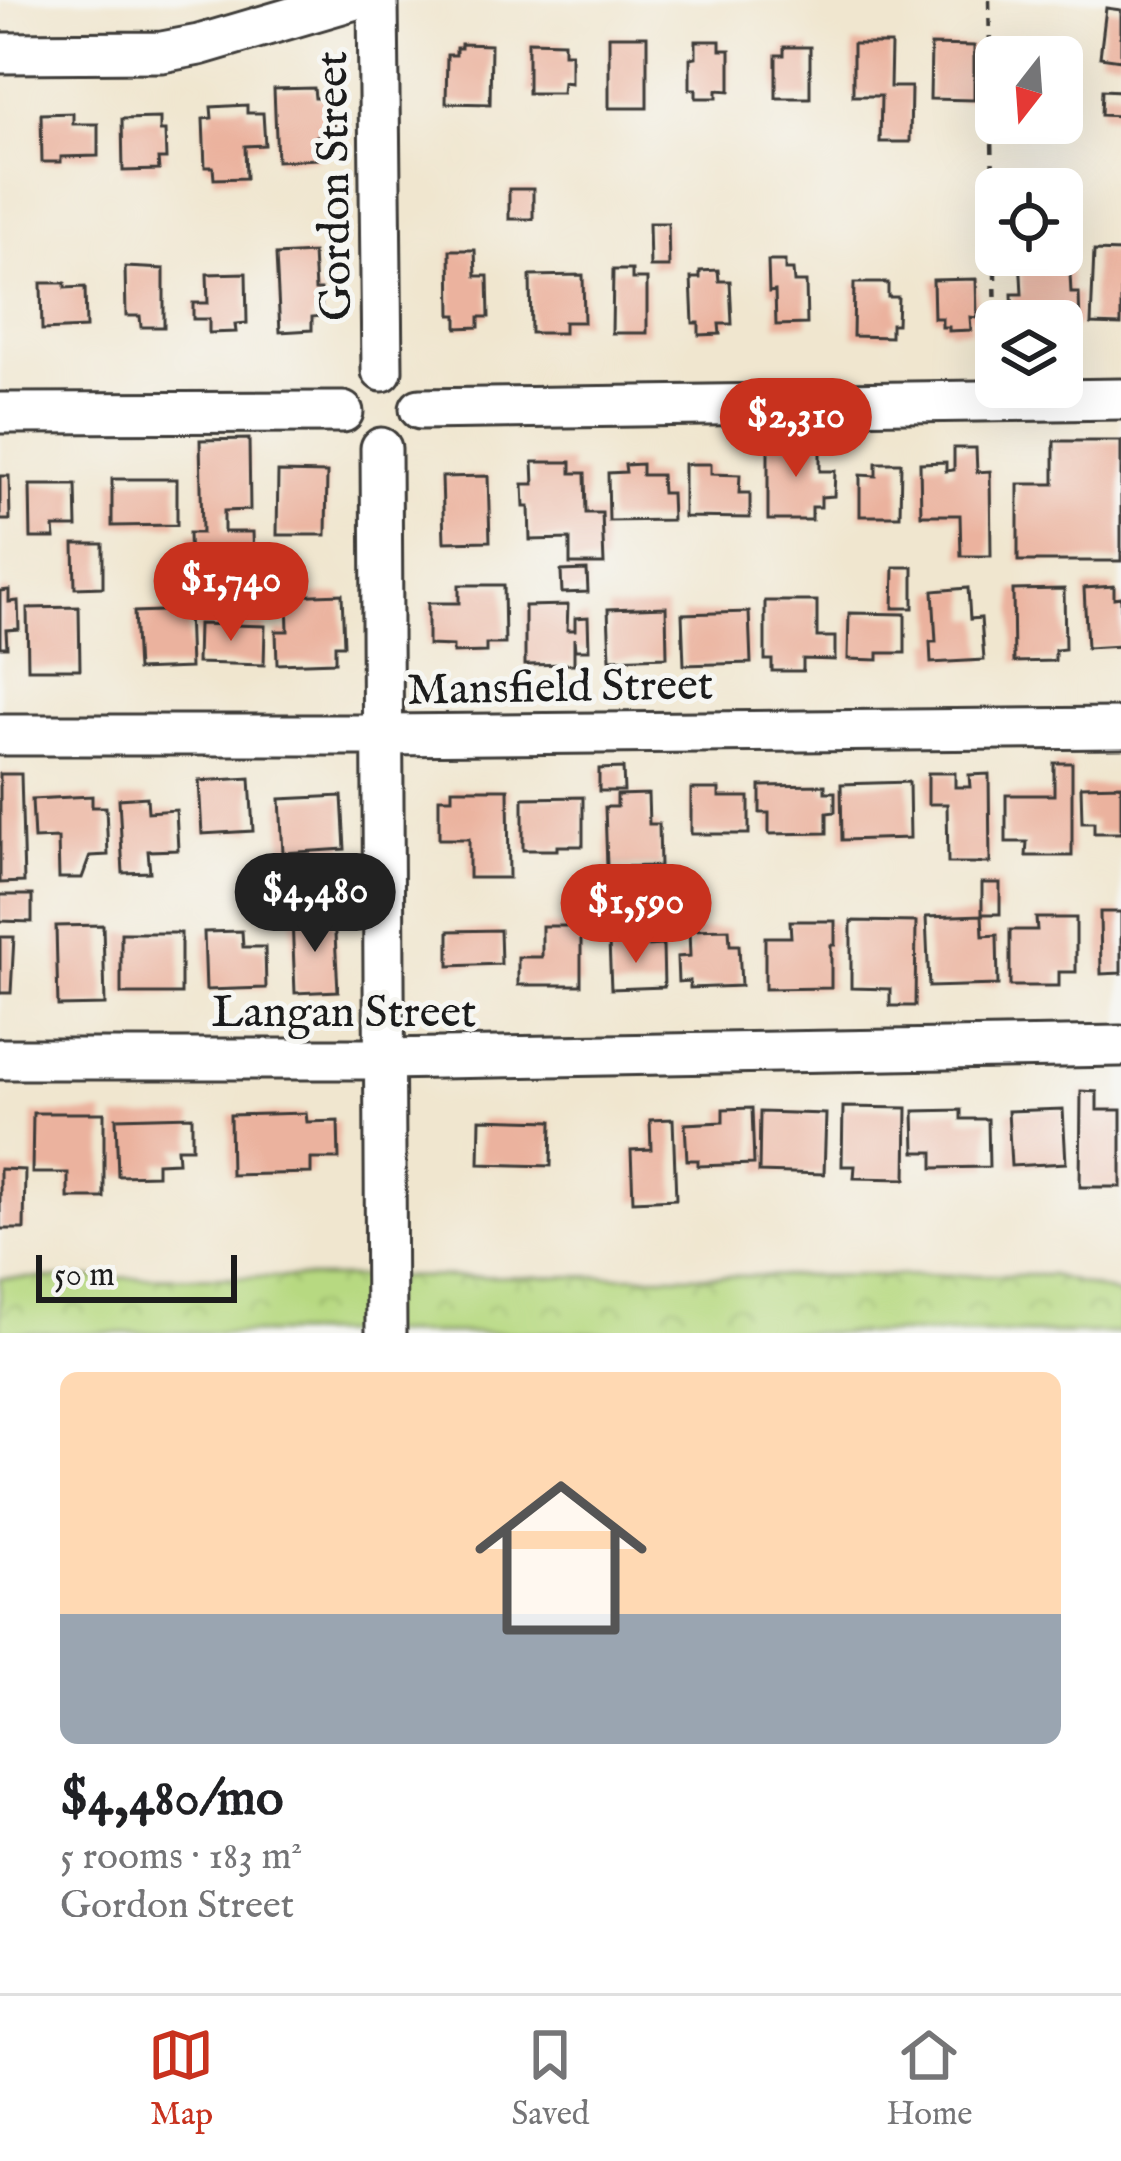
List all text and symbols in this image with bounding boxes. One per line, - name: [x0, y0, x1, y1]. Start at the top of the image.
- north arrow: [975, 36, 1083, 144]
- map controls: [975, 36, 1083, 408]
- street label: Gordon Street: [305, 50, 366, 321]
- button: locate: [975, 168, 1083, 276]
- button: layers: [975, 300, 1083, 408]
- pin: $2,310: [698, 378, 894, 480]
- text: $2,310: [747, 392, 845, 441]
- pin: $1,740: [133, 542, 329, 644]
- text: $1,740: [181, 556, 281, 605]
- street label: Mansfield Street: [406, 657, 714, 720]
- pin: $4,480: [217, 853, 413, 955]
- pin: $1,590: [538, 864, 734, 966]
- text: $4,480: [262, 867, 368, 916]
- text: $1,590: [588, 878, 684, 927]
- street label: Langan Street: [212, 985, 476, 1042]
- scale bar: [36, 1249, 237, 1302]
- text: 50 m: [54, 1255, 115, 1297]
- icon: home: [453, 1450, 669, 1666]
- text: $4,480/mo: [60, 1768, 284, 1833]
- text: 5 rooms · 183 m²: [60, 1833, 302, 1882]
- text: Gordon Street: [60, 1882, 294, 1931]
- tab: Map: [148, 2022, 214, 2136]
- tab: Saved: [511, 2022, 589, 2136]
- tab: Home: [886, 2022, 973, 2136]

